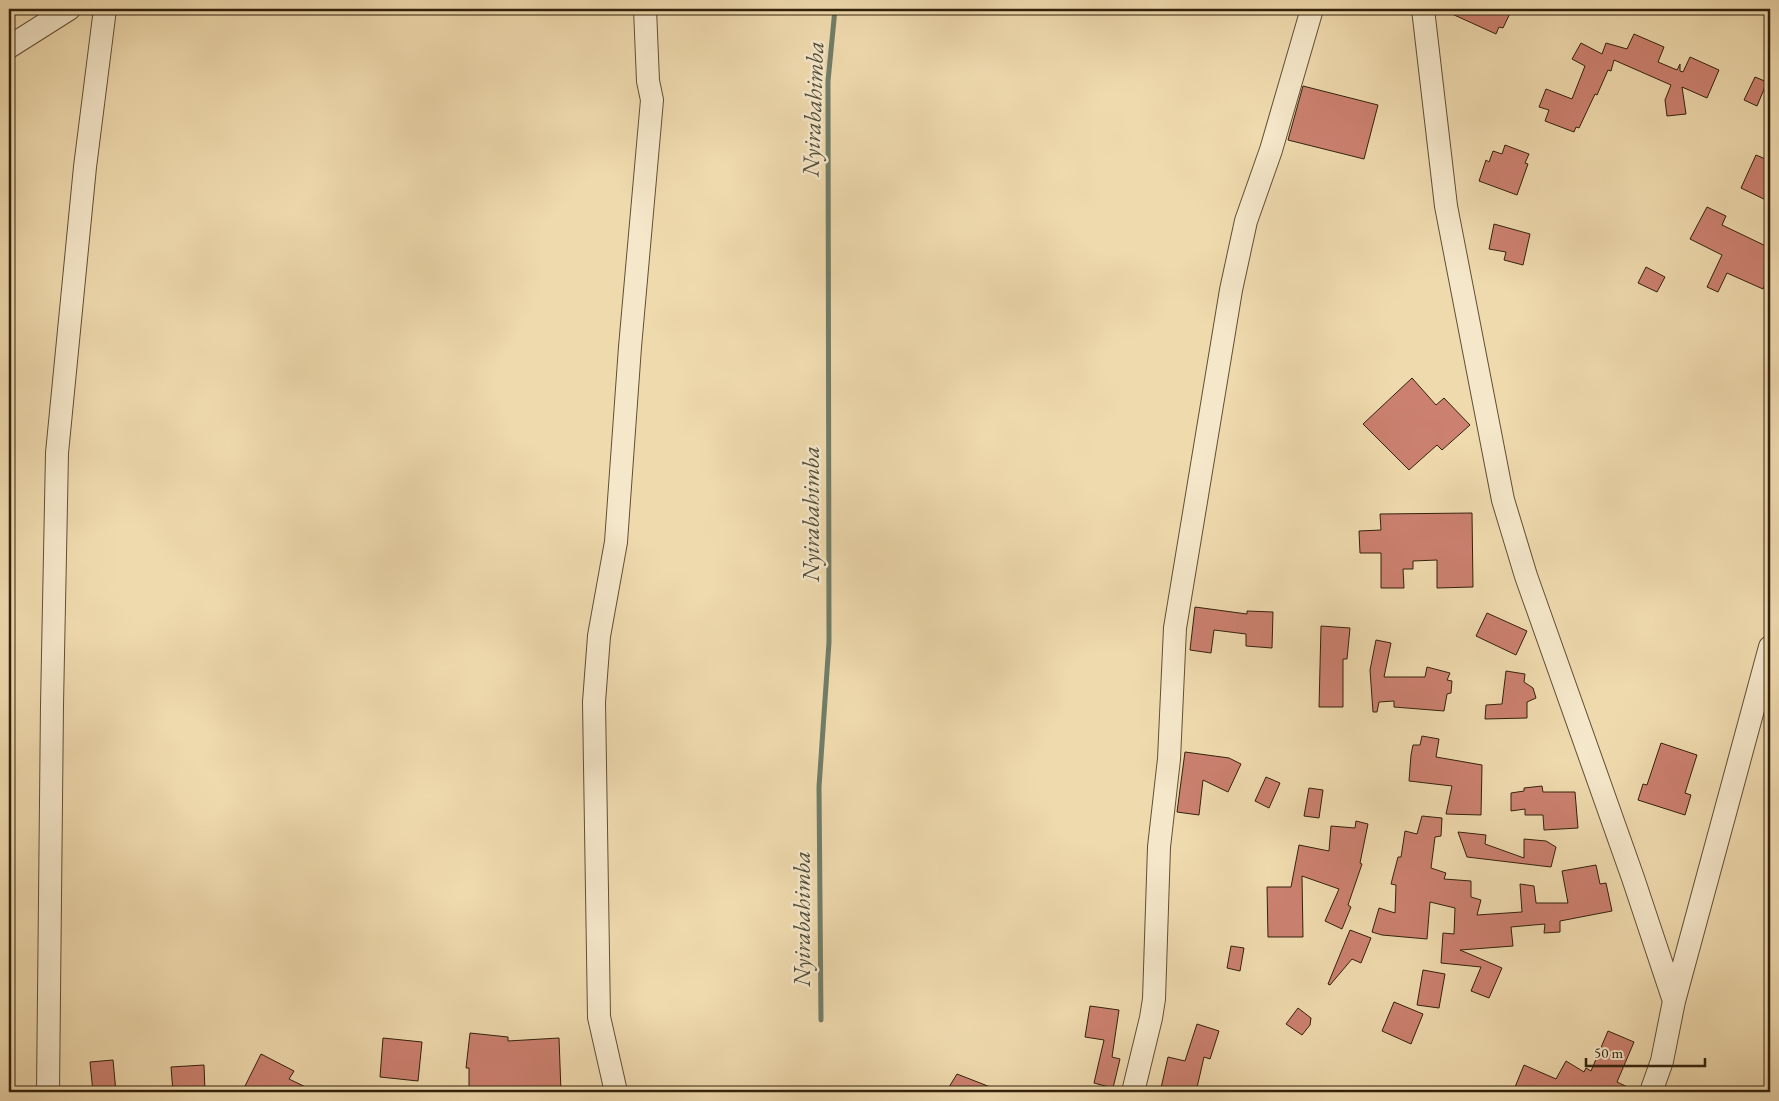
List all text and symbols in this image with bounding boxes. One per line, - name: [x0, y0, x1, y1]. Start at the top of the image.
- water label: Nyirabahimba: [795, 41, 830, 178]
- water label: Nyirabahimba: [795, 446, 826, 583]
- water label: Nyirabahimba: [786, 851, 817, 988]
- scale bar: [1586, 1036, 1705, 1068]
- text: 50 m: [1594, 1043, 1623, 1062]

